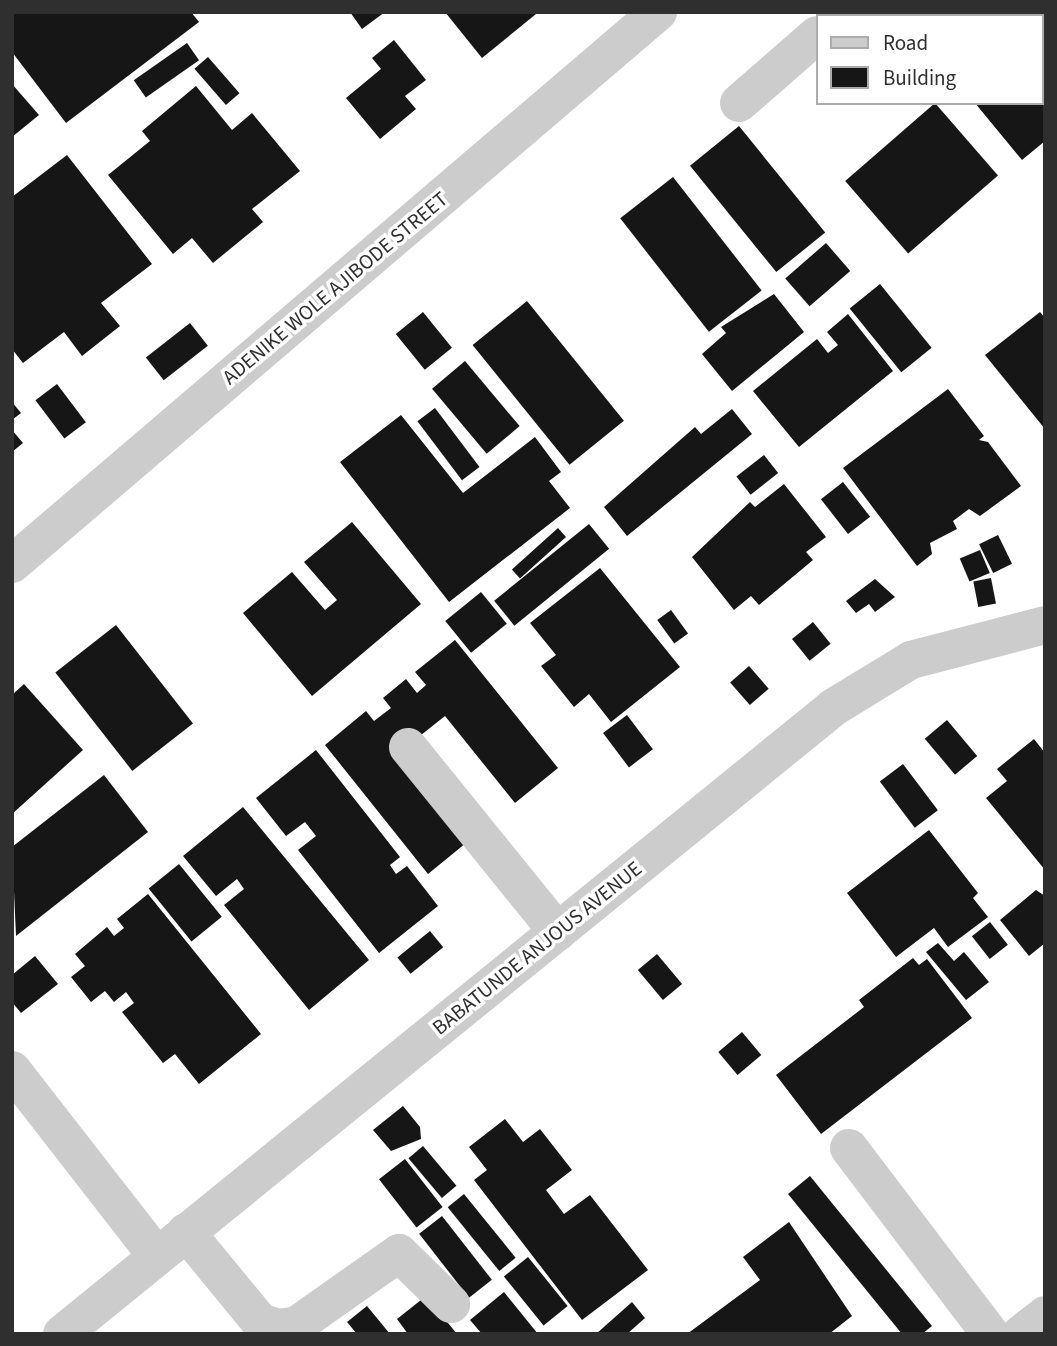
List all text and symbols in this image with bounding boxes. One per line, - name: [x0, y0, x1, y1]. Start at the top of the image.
- legend: [816, 14, 1043, 105]
- text: Road: [883, 28, 928, 58]
- text: Building: [883, 63, 956, 93]
- street label: ADENIKE WOLE AJIBODE STREET: [217, 186, 453, 390]
- street label: BABATUNDE ANJOUS AVENUE: [427, 856, 647, 1040]

